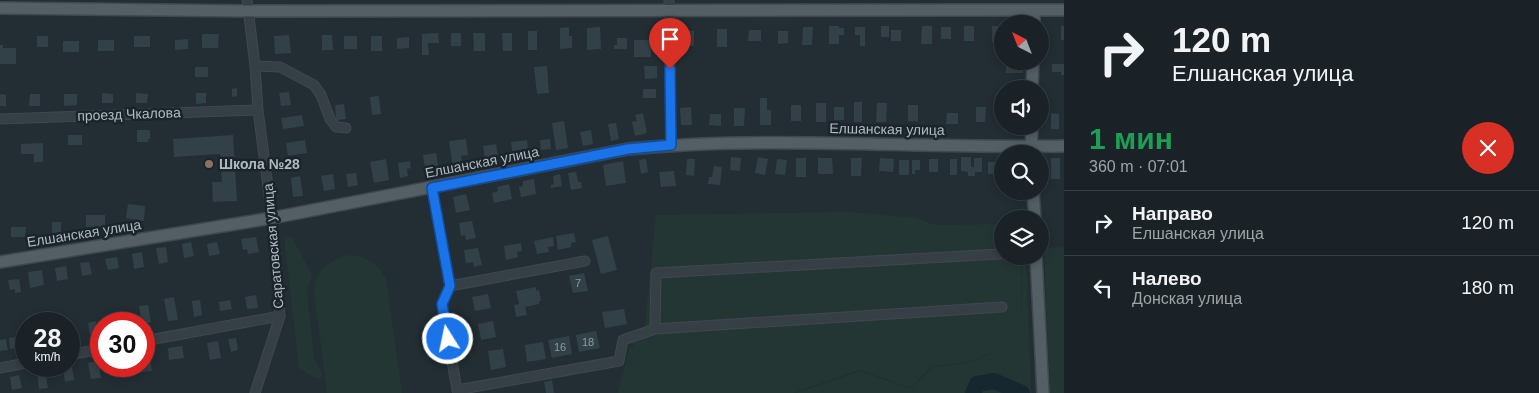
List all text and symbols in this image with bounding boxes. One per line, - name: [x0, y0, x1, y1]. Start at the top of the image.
- north arrow: [994, 15, 1049, 70]
- map controls: [994, 15, 1049, 265]
- pin: [649, 18, 691, 69]
- icon: right: [1089, 20, 1154, 85]
- text: 120 m: [1172, 20, 1271, 59]
- icon: arrive: [656, 25, 684, 53]
- text: Елшанская улица: [1172, 61, 1353, 86]
- button: sound: [994, 80, 1049, 135]
- street label: проезд Чкалова: [77, 104, 181, 124]
- street label: Елшанская улица: [829, 120, 945, 138]
- text: 1 мин: [1089, 122, 1173, 155]
- button: close: [1462, 122, 1514, 174]
- street label: Елшанская улица: [424, 143, 540, 181]
- button: search: [994, 145, 1049, 200]
- place label: Школа №28: [219, 156, 300, 172]
- marker: Школа №28: [203, 158, 215, 170]
- text: 360 m · 07:01: [1089, 158, 1188, 175]
- street label: Саратовская улица: [260, 182, 286, 309]
- text: Направо: [1132, 203, 1213, 224]
- icon: right: [1089, 209, 1117, 237]
- button: layers: [994, 210, 1049, 265]
- text: 120 m: [1461, 212, 1514, 233]
- street label: Елшанская улица: [26, 216, 142, 250]
- text: Елшанская улица: [1132, 225, 1264, 242]
- text: Налево: [1132, 268, 1202, 289]
- icon: left: [1089, 274, 1117, 302]
- house number: 7: [575, 277, 581, 289]
- text: 180 m: [1461, 277, 1514, 298]
- text: Донская улица: [1132, 290, 1242, 307]
- speed limit sign: 30: [90, 312, 155, 377]
- position arrow: [421, 312, 473, 364]
- text: 28: [34, 324, 61, 352]
- house number: 18: [582, 336, 594, 348]
- house number: 16: [554, 341, 566, 353]
- text: km/h: [34, 350, 61, 364]

